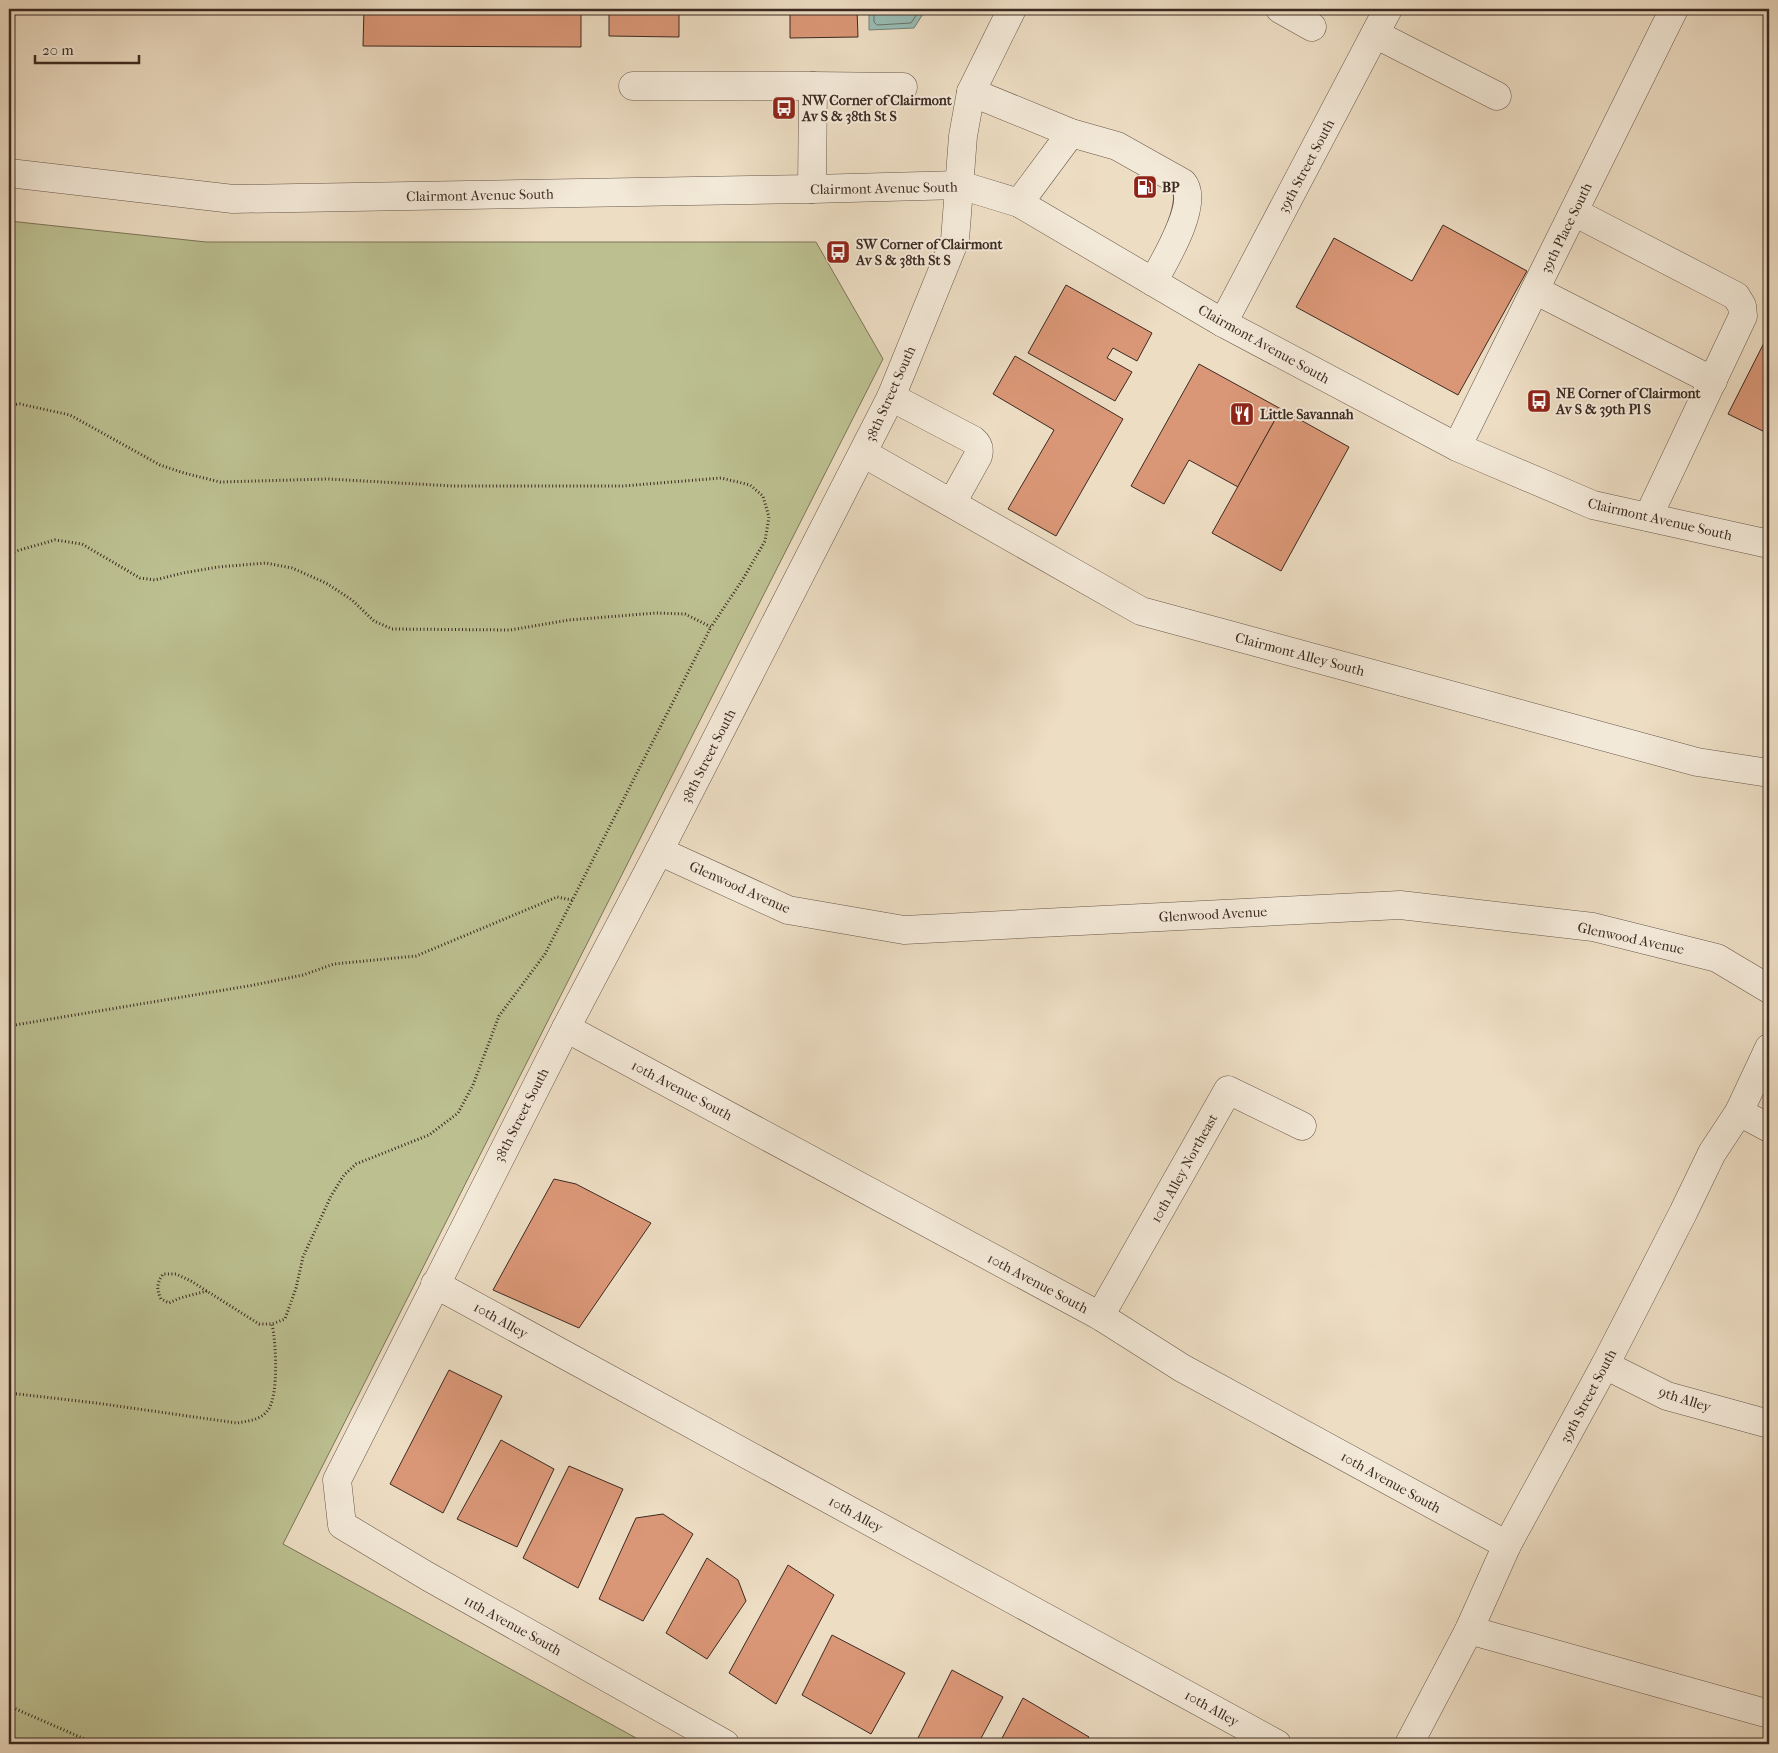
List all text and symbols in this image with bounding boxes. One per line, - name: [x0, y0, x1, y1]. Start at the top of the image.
- scale bar: [35, 32, 139, 64]
- text: 20 m: [42, 41, 74, 59]
- place label: NW Corner of Clairmont Av S & 38th St S: [801, 92, 953, 125]
- bus stop icon: NW Corner of Clairmont Av S & 38th St S: [771, 95, 797, 121]
- street label: 39th Street South: [1275, 116, 1338, 216]
- fuel station icon: BP: [1132, 174, 1158, 200]
- street label: Clairmont Avenue South: [810, 179, 958, 198]
- place label: BP: [1162, 179, 1180, 196]
- street label: 39th Place South: [1537, 180, 1596, 276]
- street label: Clairmont Avenue South: [406, 186, 554, 205]
- place label: SW Corner of Clairmont Av S & 38th St S: [855, 236, 1003, 269]
- bus stop icon: SW Corner of Clairmont Av S & 38th St S: [825, 239, 851, 265]
- street label: Clairmont Avenue South: [1195, 301, 1333, 388]
- street label: 38th Street South: [862, 343, 919, 445]
- place label: NE Corner of Clairmont Av S & 39th Pl S: [1555, 385, 1702, 418]
- bus stop icon: NE Corner of Clairmont Av S & 39th Pl S: [1526, 388, 1552, 414]
- restaurant icon: Little Savannah: [1229, 401, 1255, 427]
- place label: Little Savannah: [1260, 406, 1355, 423]
- street label: Clairmont Avenue South: [1586, 495, 1734, 544]
- street label: Clairmont Alley South: [1233, 629, 1367, 680]
- street label: 38th Street South: [677, 706, 740, 806]
- street label: Glenwood Avenue: [687, 858, 793, 917]
- street label: Glenwood Avenue: [1158, 903, 1268, 926]
- street label: Glenwood Avenue: [1576, 919, 1686, 958]
- street label: 10th Avenue South: [628, 1057, 735, 1124]
- street label: 38th Street South: [490, 1065, 553, 1165]
- street label: 10th Alley Northeast: [1147, 1111, 1221, 1226]
- street label: 10th Avenue South: [984, 1250, 1091, 1317]
- street label: 10th Alley: [471, 1299, 531, 1343]
- street label: 39th Street South: [1557, 1346, 1620, 1446]
- street label: 9th Alley: [1656, 1383, 1714, 1416]
- street label: 10th Avenue South: [1338, 1448, 1444, 1517]
- street label: 10th Alley: [826, 1493, 886, 1537]
- street label: 11th Avenue South: [461, 1592, 565, 1659]
- street label: 10th Alley: [1182, 1687, 1242, 1731]

